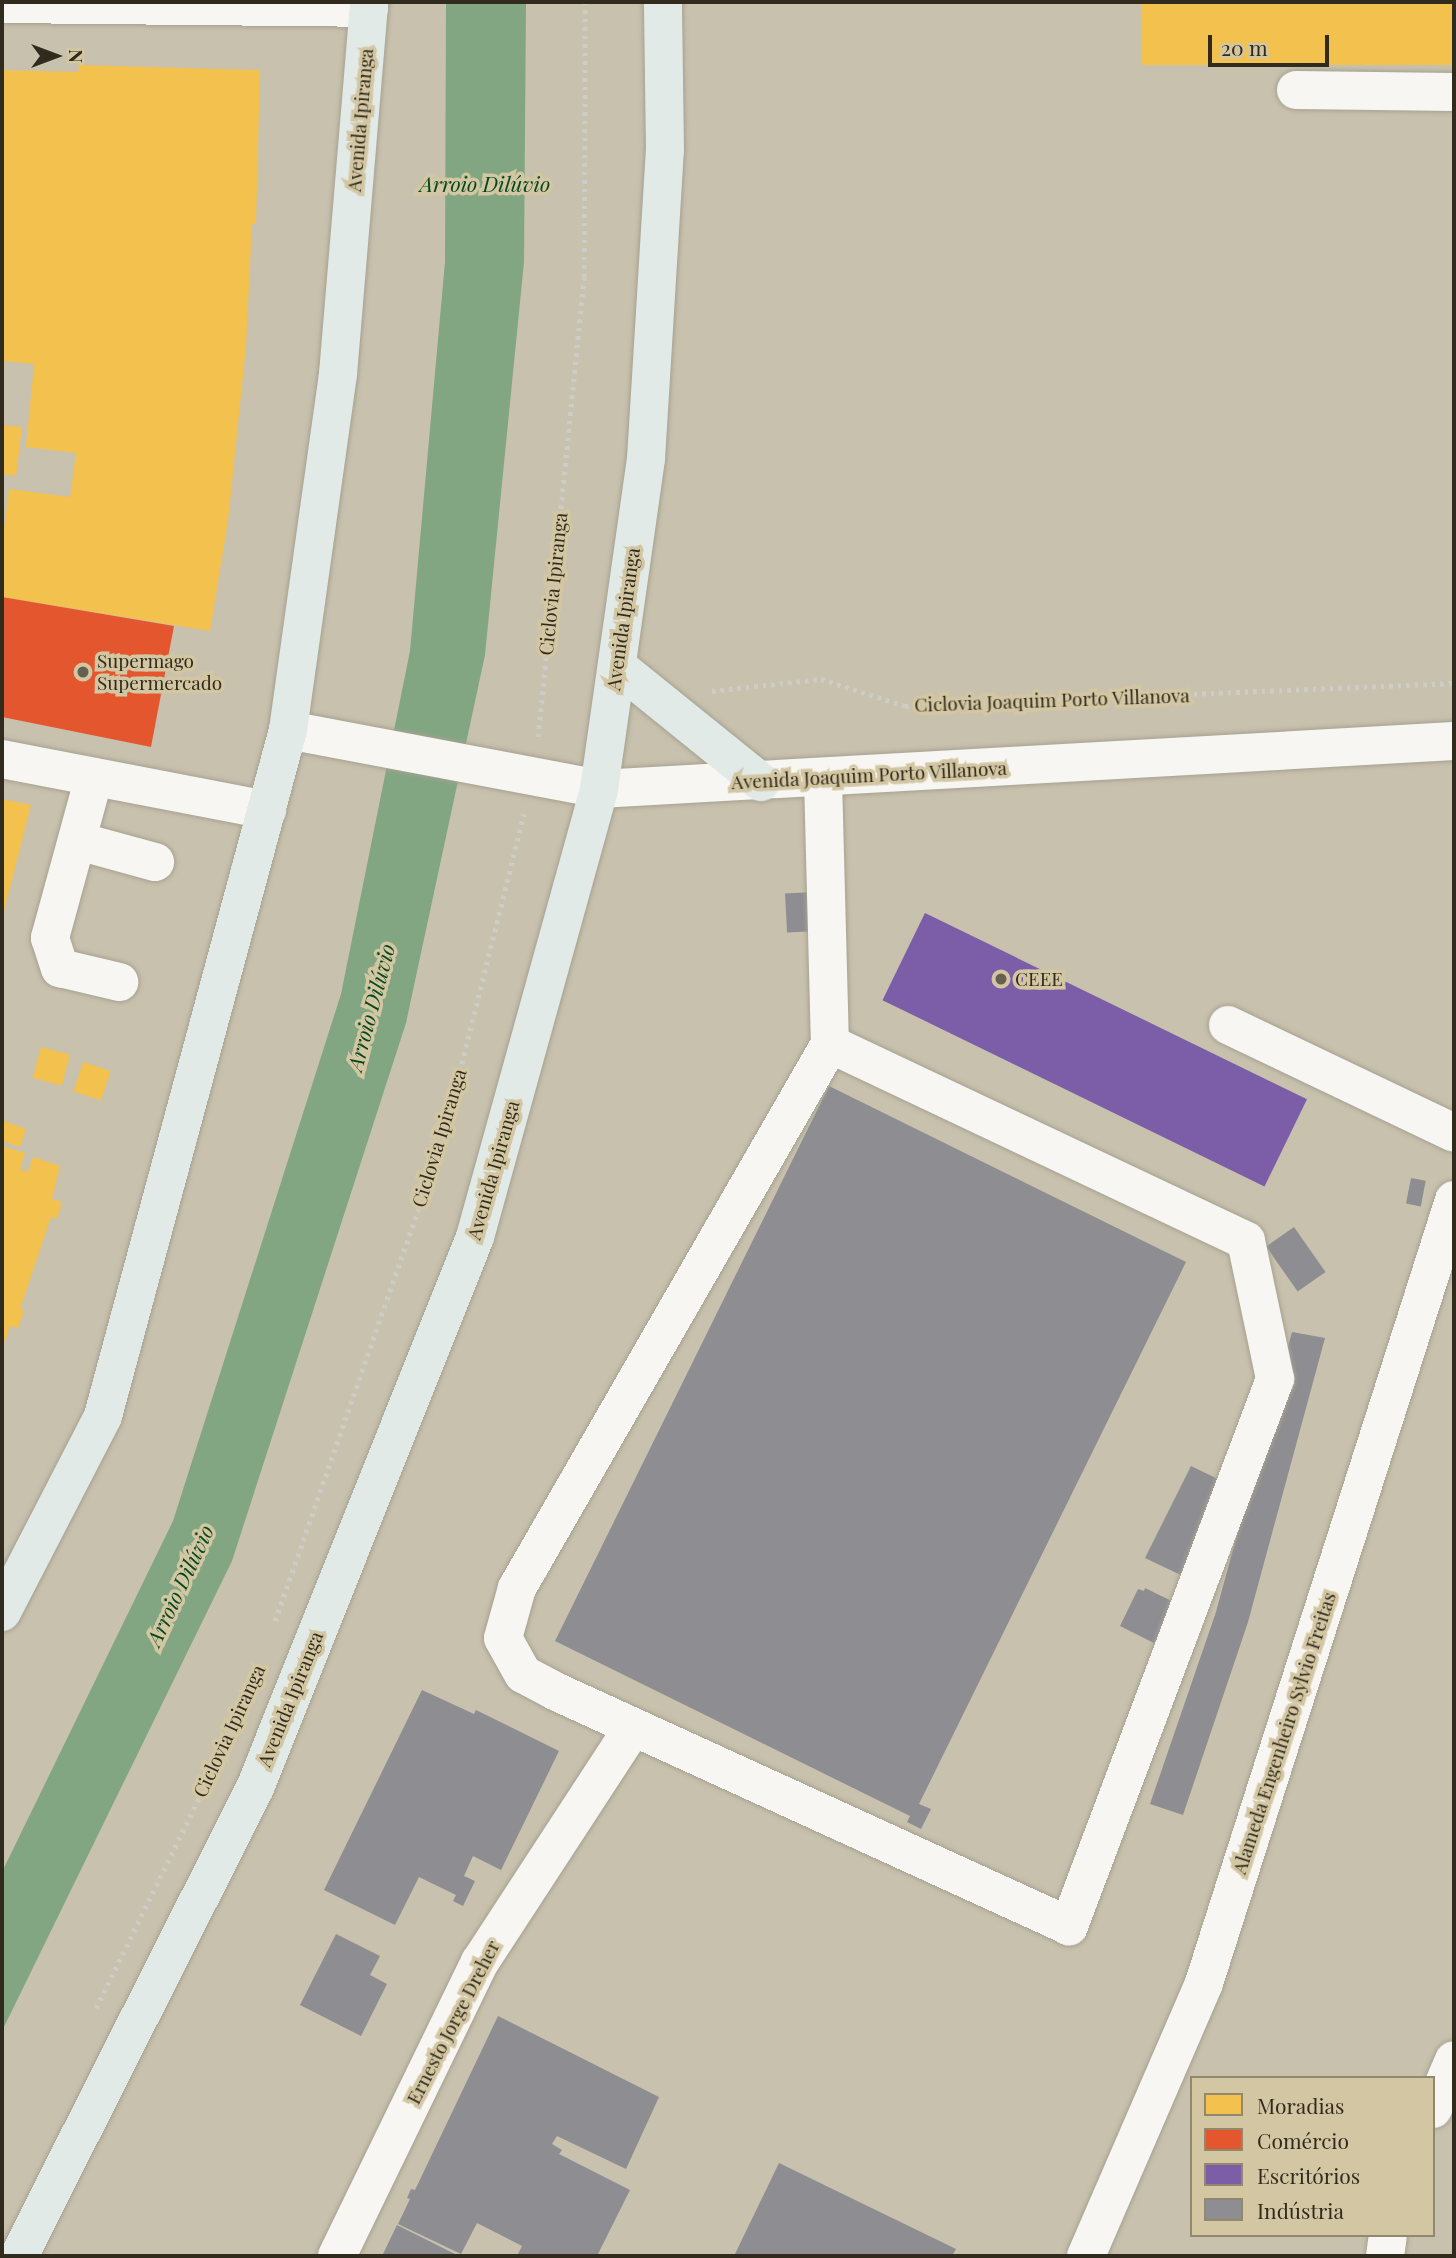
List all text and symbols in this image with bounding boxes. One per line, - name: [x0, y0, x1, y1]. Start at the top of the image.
- north arrow: [21, 21, 91, 91]
- scale bar: [1211, 21, 1332, 65]
- text: 20 m: [1221, 33, 1268, 61]
- street label: Avenida Ipiranga: [342, 47, 378, 193]
- text: N: [64, 49, 90, 63]
- water label: Arroio Dilúvio: [420, 170, 550, 196]
- street label: Ciclovia Ipiranga: [534, 511, 572, 657]
- street label: Avenida Ipiranga: [602, 546, 644, 692]
- place label: Supermago Supermercado: [97, 650, 222, 694]
- marker: Supermago Supermercado: [75, 664, 91, 680]
- street label: Ciclovia Joaquim Porto Villanova: [914, 684, 1190, 716]
- street label: Avenida Joaquim Porto Villanova: [730, 756, 1008, 794]
- water label: Arroio Dilúvio: [341, 941, 399, 1073]
- place label: CEEE: [1015, 968, 1063, 990]
- marker: CEEE: [993, 971, 1009, 987]
- street label: Ciclovia Ipiranga: [407, 1066, 471, 1210]
- street label: Avenida Ipiranga: [462, 1098, 524, 1242]
- water label: Arroio Dilúvio: [140, 1521, 218, 1649]
- street label: Alameda Engenheiro Sylvio Freitas: [1228, 1589, 1340, 1877]
- street label: Avenida Ipiranga: [252, 1628, 328, 1770]
- street label: Ciclovia Ipiranga: [188, 1661, 270, 1801]
- street label: Ernesto Jorge Dreher: [402, 1936, 504, 2108]
- legend: [1190, 2076, 1435, 2237]
- text: Moradias: [1257, 2091, 1344, 2119]
- text: Comércio: [1257, 2126, 1349, 2154]
- text: Escritórios: [1257, 2161, 1360, 2189]
- text: Indústria: [1257, 2196, 1344, 2224]

